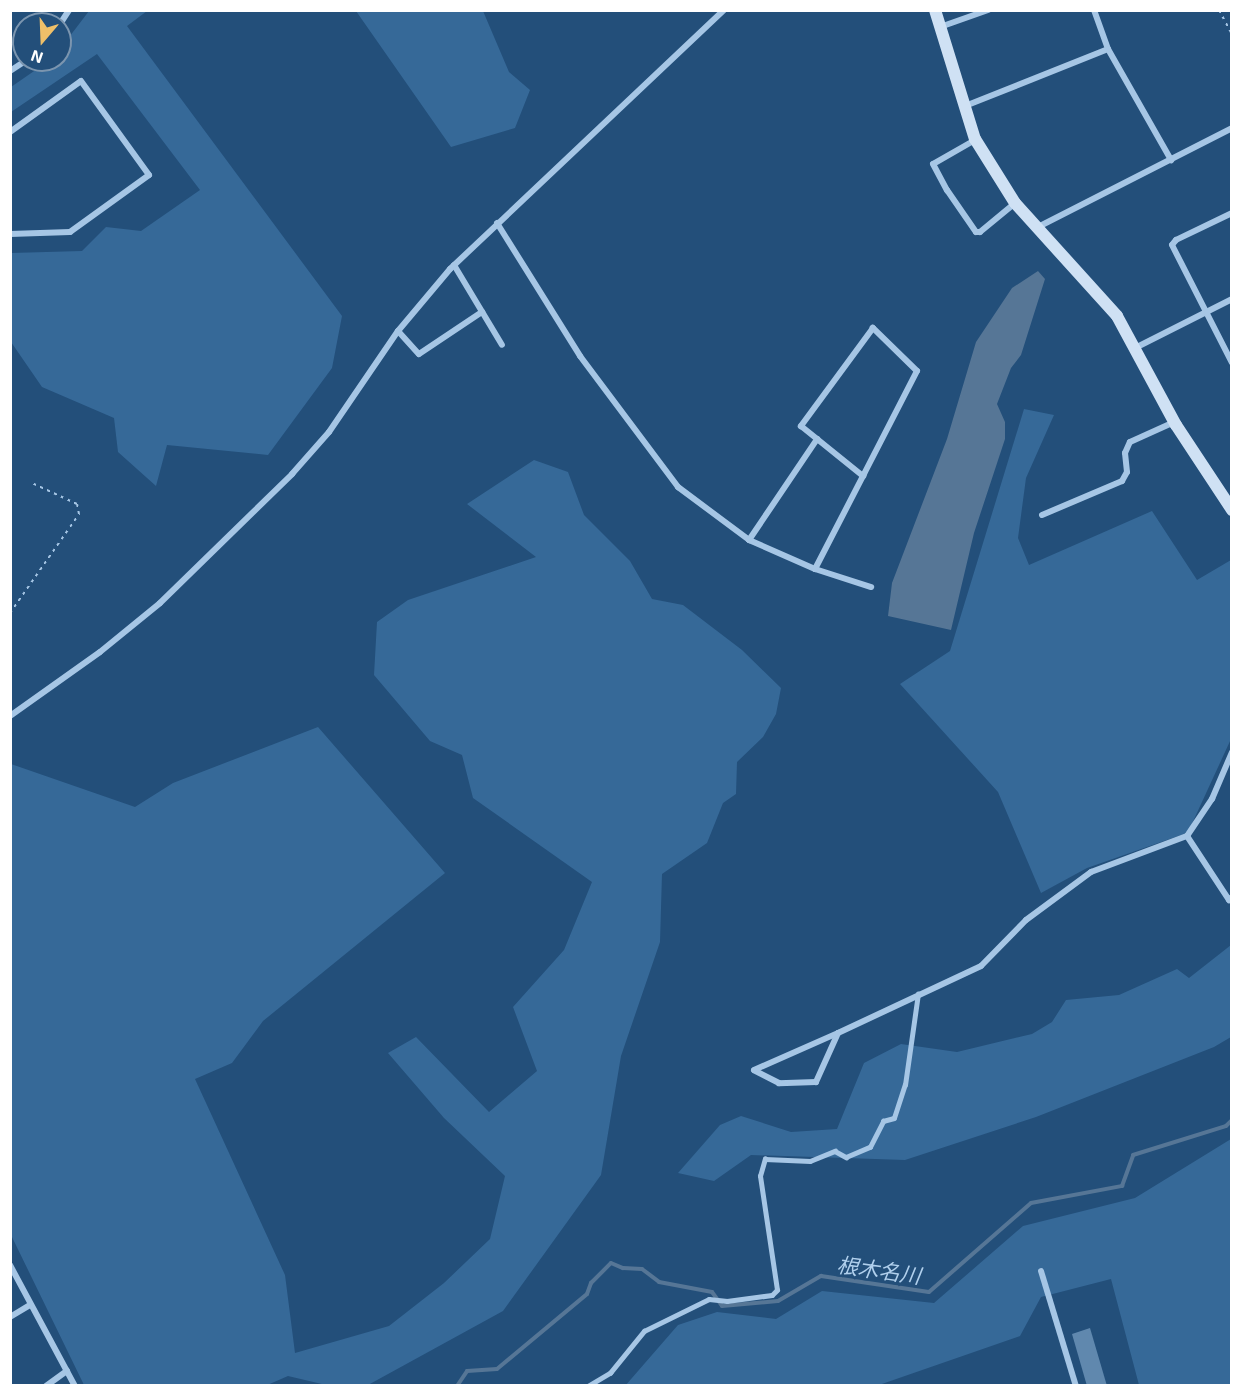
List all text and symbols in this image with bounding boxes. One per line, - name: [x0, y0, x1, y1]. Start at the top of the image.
- north arrow: [12, 12, 72, 72]
- text: N: [28, 47, 45, 68]
- water label: 根木名川: [836, 1252, 922, 1288]

